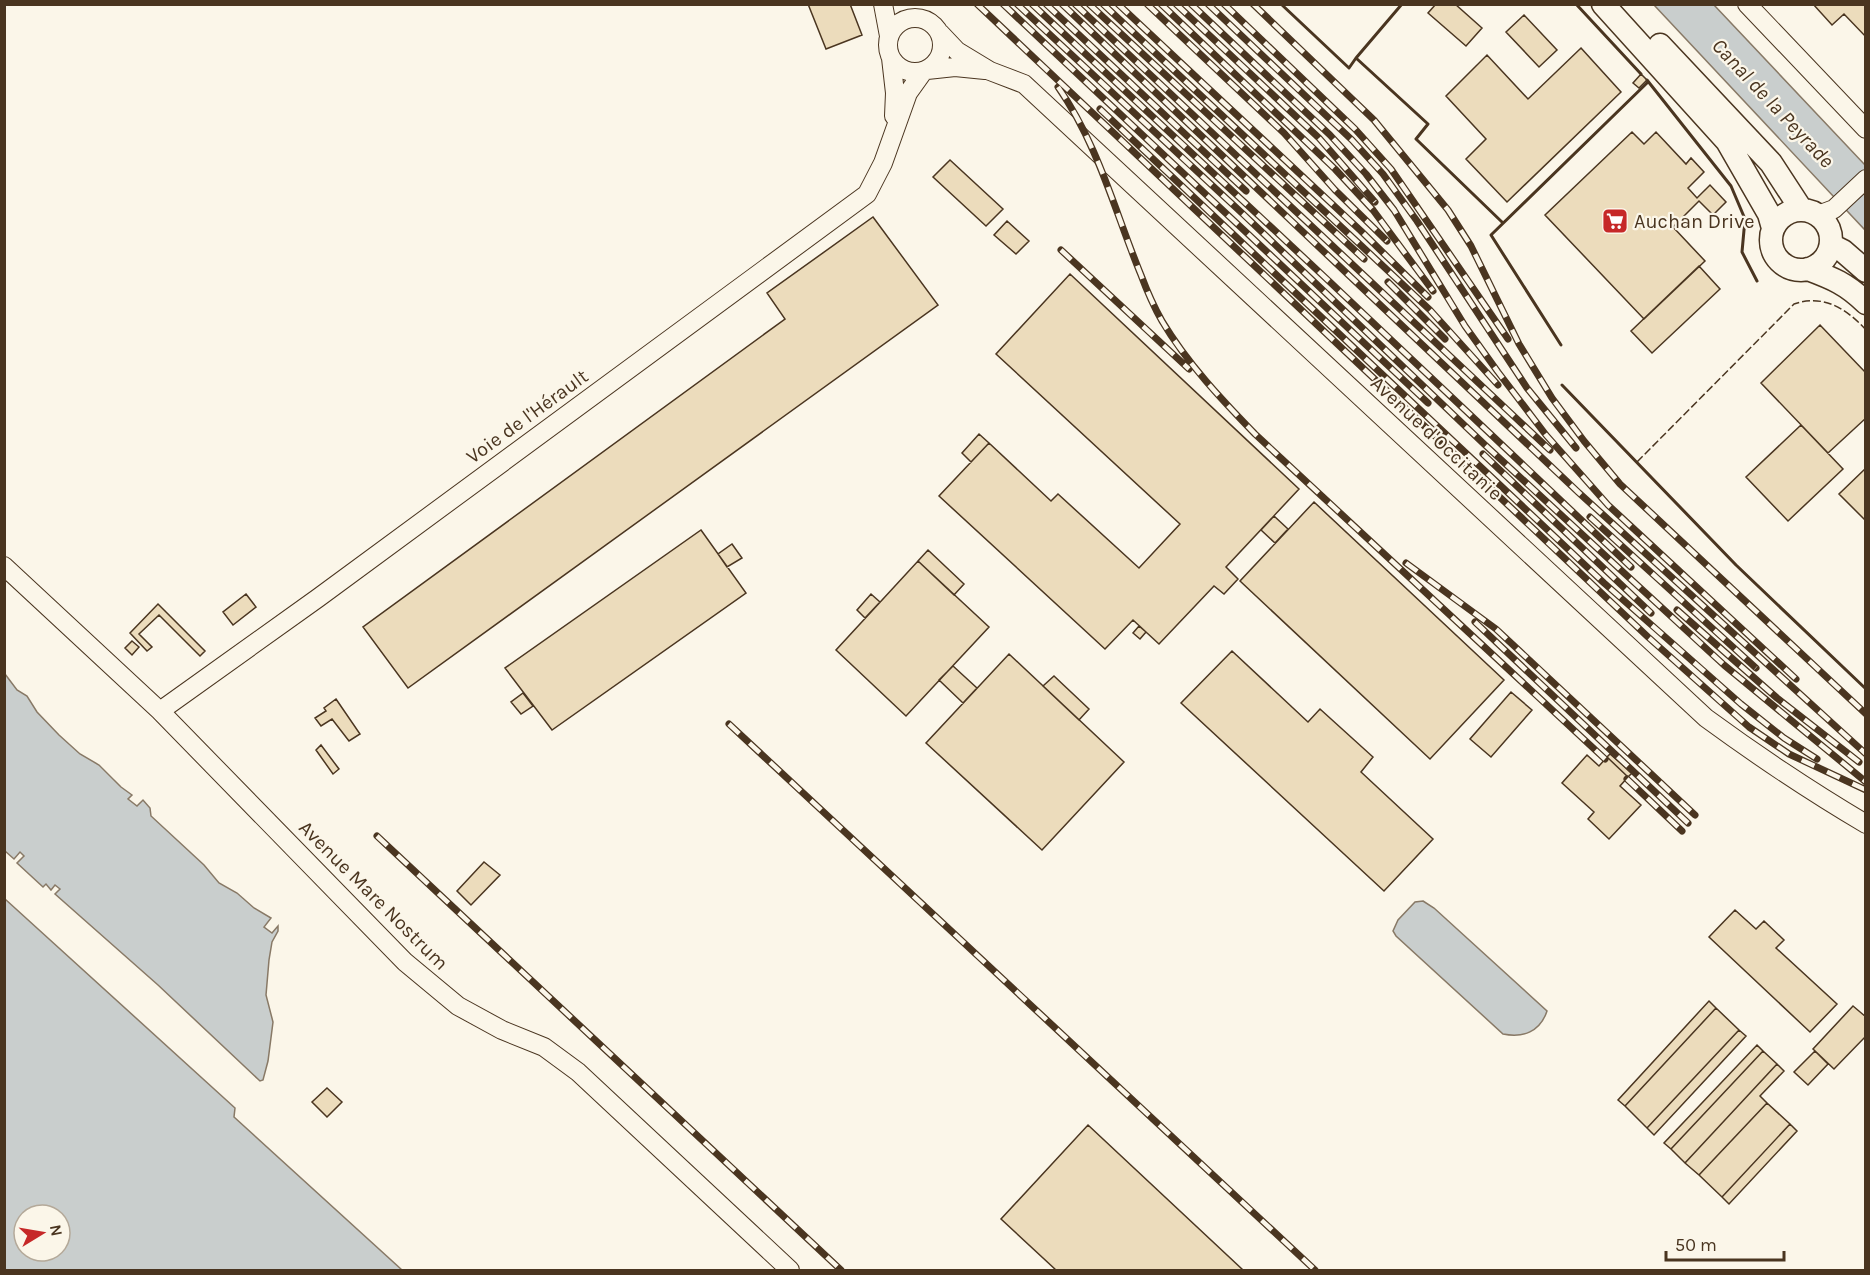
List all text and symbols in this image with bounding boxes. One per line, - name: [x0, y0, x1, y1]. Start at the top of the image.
- water label: Canal de la Peyrade: [1707, 33, 1839, 173]
- supermarket icon: Auchan Drive: [1600, 206, 1630, 236]
- place label: Auchan Drive: [1634, 210, 1755, 233]
- street label: Voie de l'Hérault: [462, 364, 593, 468]
- street label: Avenue d'Occitanie: [1366, 371, 1507, 505]
- street label: Avenue Mare Nostrum: [294, 816, 453, 975]
- north arrow: [12, 1203, 72, 1263]
- text: N: [46, 1223, 67, 1238]
- scale bar: [1666, 1224, 1784, 1262]
- text: 50 m: [1675, 1234, 1717, 1256]

